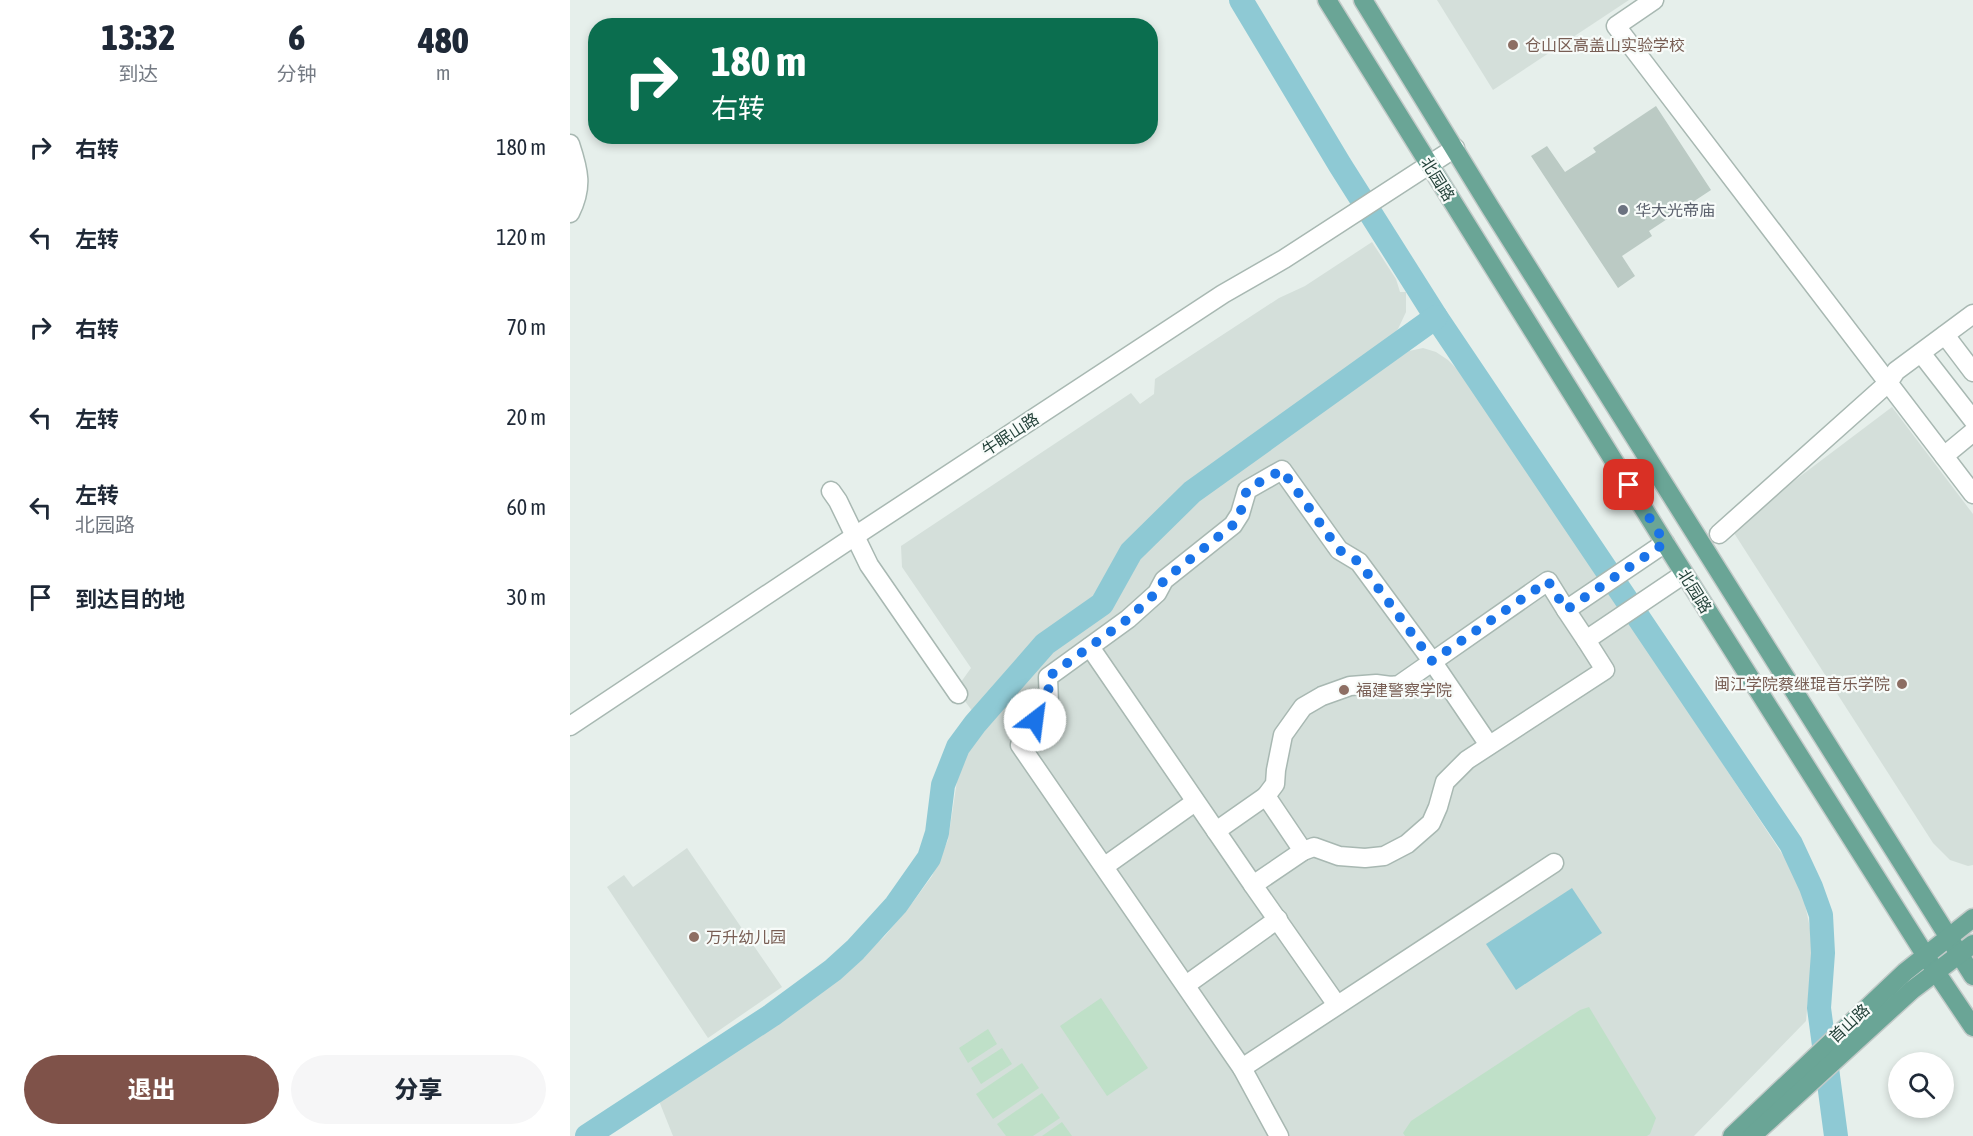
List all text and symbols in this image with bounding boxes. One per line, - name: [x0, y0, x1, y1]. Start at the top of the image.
- text: 13:32: [101, 16, 175, 58]
- text: 6: [288, 16, 305, 58]
- text: 480: [418, 19, 469, 61]
- place label: 仓山区高盖山实验学校: [1525, 36, 1685, 54]
- text: 180 m: [711, 37, 806, 85]
- marker: 仓山区高盖山实验学校: [1506, 38, 1520, 52]
- icon: right: [612, 42, 690, 120]
- text: m: [436, 61, 451, 84]
- text: 到达: [118, 62, 158, 85]
- text: 分钟: [277, 62, 317, 85]
- text: 右转: [711, 93, 765, 124]
- icon: right: [24, 131, 57, 164]
- text: 180 m: [496, 134, 546, 160]
- text: 右转: [75, 136, 119, 162]
- street label: 北园路: [1418, 154, 1458, 204]
- place label: 华大光帝庙: [1635, 201, 1715, 219]
- marker: 华大光帝庙: [1616, 203, 1630, 217]
- icon: left: [24, 221, 57, 254]
- text: 120 m: [496, 224, 546, 250]
- text: 左转: [75, 226, 119, 252]
- icon: right: [24, 311, 57, 344]
- text: 70 m: [506, 314, 546, 340]
- text: 右转: [75, 316, 119, 342]
- icon: left: [24, 401, 57, 434]
- text: 20 m: [506, 404, 546, 430]
- text: 左转: [75, 406, 119, 432]
- street label: 牛眠山路: [978, 409, 1042, 459]
- pin: [1603, 459, 1654, 510]
- icon: arrive: [1612, 468, 1645, 501]
- text: 左转: [75, 482, 119, 508]
- icon: left: [24, 491, 57, 524]
- text: 60 m: [506, 494, 546, 520]
- text: 北园路: [75, 513, 135, 536]
- street label: 北园路: [1675, 566, 1715, 616]
- icon: arrive: [24, 581, 57, 614]
- text: 30 m: [506, 584, 546, 610]
- text: 到达目的地: [75, 586, 185, 612]
- place label: 闽江学院蔡继琨音乐学院: [1714, 675, 1890, 693]
- marker: 闽江学院蔡继琨音乐学院: [1895, 677, 1909, 691]
- place label: 福建警察学院: [1356, 681, 1452, 699]
- marker: 福建警察学院: [1337, 683, 1351, 697]
- position arrow: [1003, 688, 1067, 752]
- place label: 万升幼儿园: [706, 928, 786, 946]
- marker: 万升幼儿园: [687, 930, 701, 944]
- street label: 首山路: [1825, 1000, 1873, 1046]
- map controls: [1888, 1052, 1954, 1118]
- button: search: [1888, 1052, 1954, 1118]
- button: 退出: [24, 1055, 279, 1124]
- button: 分享: [291, 1055, 546, 1124]

